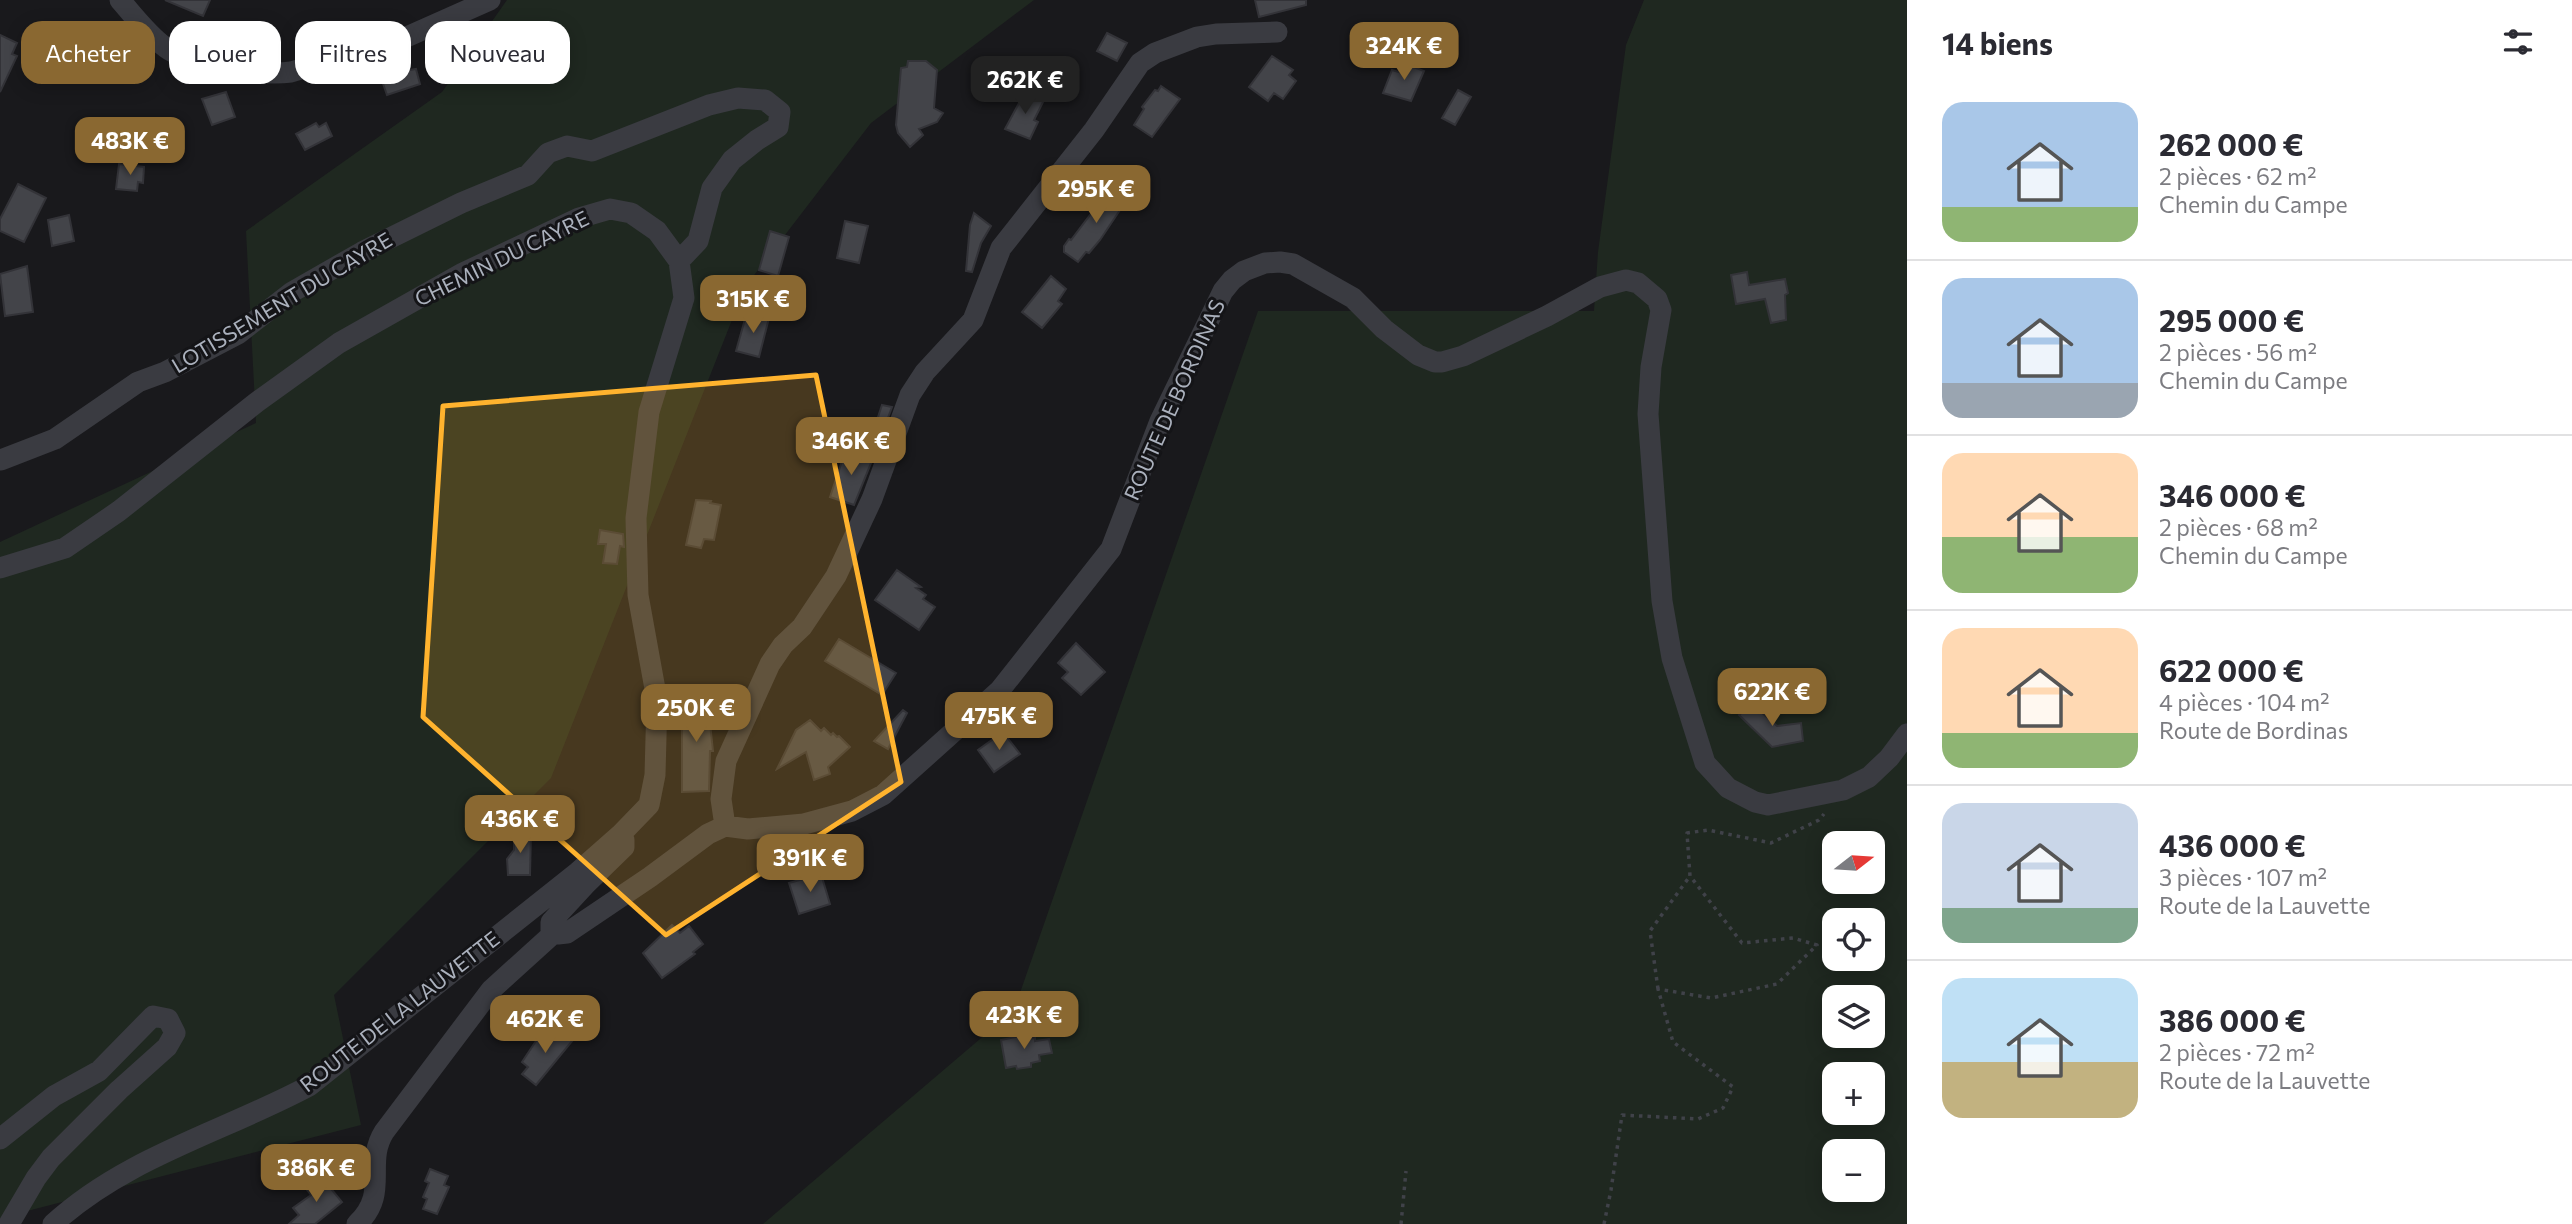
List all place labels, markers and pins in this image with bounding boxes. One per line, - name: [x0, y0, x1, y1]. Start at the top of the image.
- pin: 324K €: [1347, 22, 1461, 82]
- pin: 262K €: [968, 57, 1082, 116]
- pin: 483K €: [73, 118, 187, 177]
- pin: 295K €: [1039, 166, 1153, 225]
- pin: 315K €: [696, 276, 810, 335]
- pin: 346K €: [794, 418, 908, 477]
- pin: 622K €: [1715, 668, 1829, 728]
- pin: 250K €: [639, 684, 753, 744]
- pin: 475K €: [942, 692, 1056, 752]
- pin: 436K €: [463, 796, 577, 855]
- pin: 391K €: [753, 834, 867, 894]
- pin: 423K €: [967, 992, 1081, 1051]
- pin: 462K €: [488, 996, 602, 1055]
- pin: 386K €: [259, 1144, 373, 1204]

